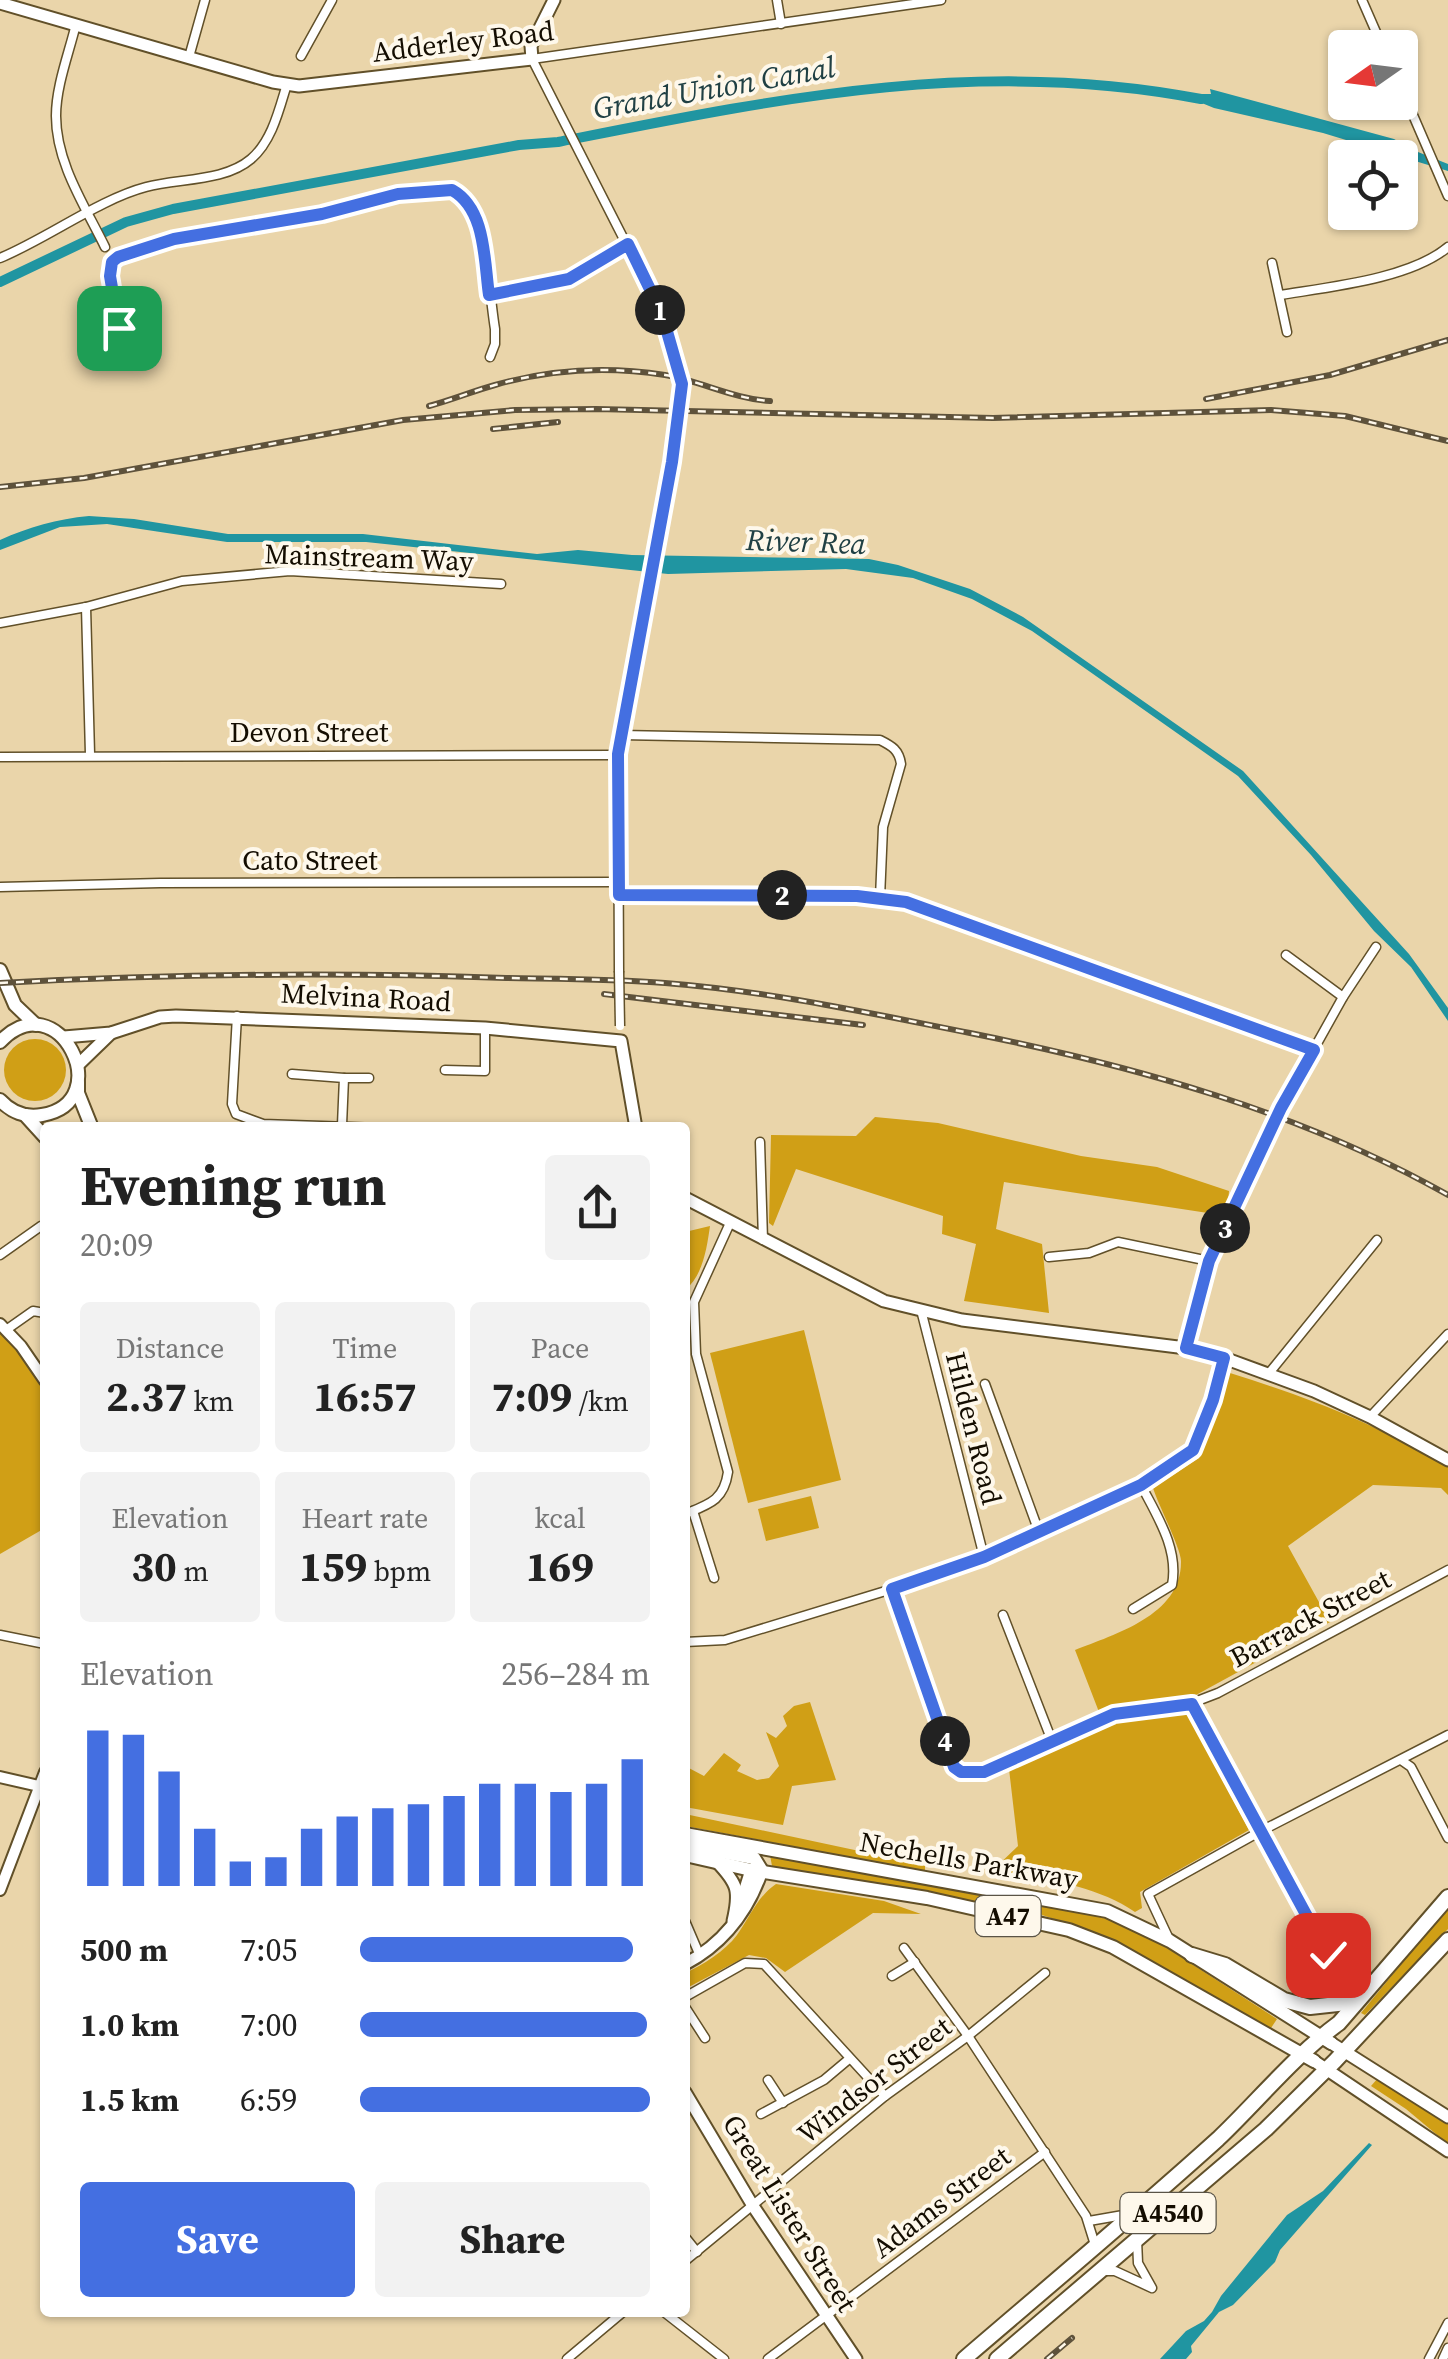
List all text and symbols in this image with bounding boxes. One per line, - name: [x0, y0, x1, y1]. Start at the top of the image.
- street label: Adderley Road: [370, 11, 556, 71]
- north arrow: [1328, 30, 1418, 120]
- map controls: [1328, 30, 1418, 230]
- water label: Grand Union Canal: [590, 46, 839, 129]
- button: locate: [1328, 140, 1418, 230]
- pin: 1: [635, 285, 685, 335]
- pin: [77, 286, 162, 371]
- text: 1: [652, 291, 668, 329]
- icon: arrive: [92, 301, 147, 356]
- water label: River Rea: [744, 519, 867, 564]
- street label: Mainstream Way: [264, 534, 475, 580]
- street label: Devon Street: [230, 713, 389, 751]
- street label: Cato Street: [242, 841, 379, 879]
- pin: 2: [757, 870, 807, 920]
- text: 2: [774, 876, 790, 914]
- street label: Melvina Road: [280, 974, 452, 1020]
- text: Evening run: [80, 1148, 387, 1223]
- button: share: [545, 1155, 650, 1260]
- pin: 3: [1200, 1203, 1250, 1253]
- text: 3: [1217, 1209, 1233, 1247]
- text: 20:09: [80, 1223, 154, 1267]
- text: Distance: [116, 1329, 224, 1367]
- text: Time: [333, 1329, 397, 1367]
- text: Pace: [531, 1329, 589, 1367]
- street label: Hilden Road: [937, 1348, 1011, 1508]
- text: 2.37: [106, 1367, 187, 1425]
- text: 16:57: [313, 1367, 417, 1425]
- text: 7:09: [491, 1367, 572, 1425]
- text: km: [187, 1382, 234, 1420]
- text: /km: [572, 1382, 629, 1420]
- text: Elevation: [112, 1499, 228, 1537]
- text: Heart rate: [302, 1499, 428, 1537]
- text: kcal: [534, 1499, 586, 1537]
- text: 30: [131, 1537, 177, 1595]
- text: 159: [299, 1537, 367, 1595]
- text: 169: [526, 1537, 594, 1595]
- text: m: [177, 1552, 209, 1590]
- text: bpm: [367, 1552, 431, 1590]
- street label: Barrack Street: [1223, 1559, 1398, 1676]
- text: Elevation: [80, 1652, 214, 1696]
- text: 256–284 m: [501, 1652, 650, 1696]
- pin: 4: [920, 1716, 970, 1766]
- text: 4: [937, 1722, 953, 1760]
- street label: Nechells Parkway: [857, 1822, 1082, 1898]
- road number: A47: [976, 1896, 1040, 1936]
- pin: [1286, 1913, 1371, 1998]
- text: 500 m: [80, 1928, 168, 1972]
- text: 7:05: [240, 1928, 298, 1972]
- icon: check: [1301, 1928, 1356, 1983]
- text: 1.0 km: [80, 2003, 179, 2047]
- text: 7:00: [240, 2003, 298, 2047]
- street label: Windsor Street: [789, 2007, 960, 2152]
- text: 1.5 km: [80, 2078, 179, 2122]
- text: 6:59: [240, 2078, 298, 2122]
- street label: Great Lister Street: [714, 2107, 866, 2320]
- street label: Adams Street: [864, 2137, 1019, 2267]
- button: Save: [80, 2182, 355, 2297]
- button: Share: [375, 2182, 650, 2297]
- road number: A4540: [1120, 2193, 1216, 2233]

